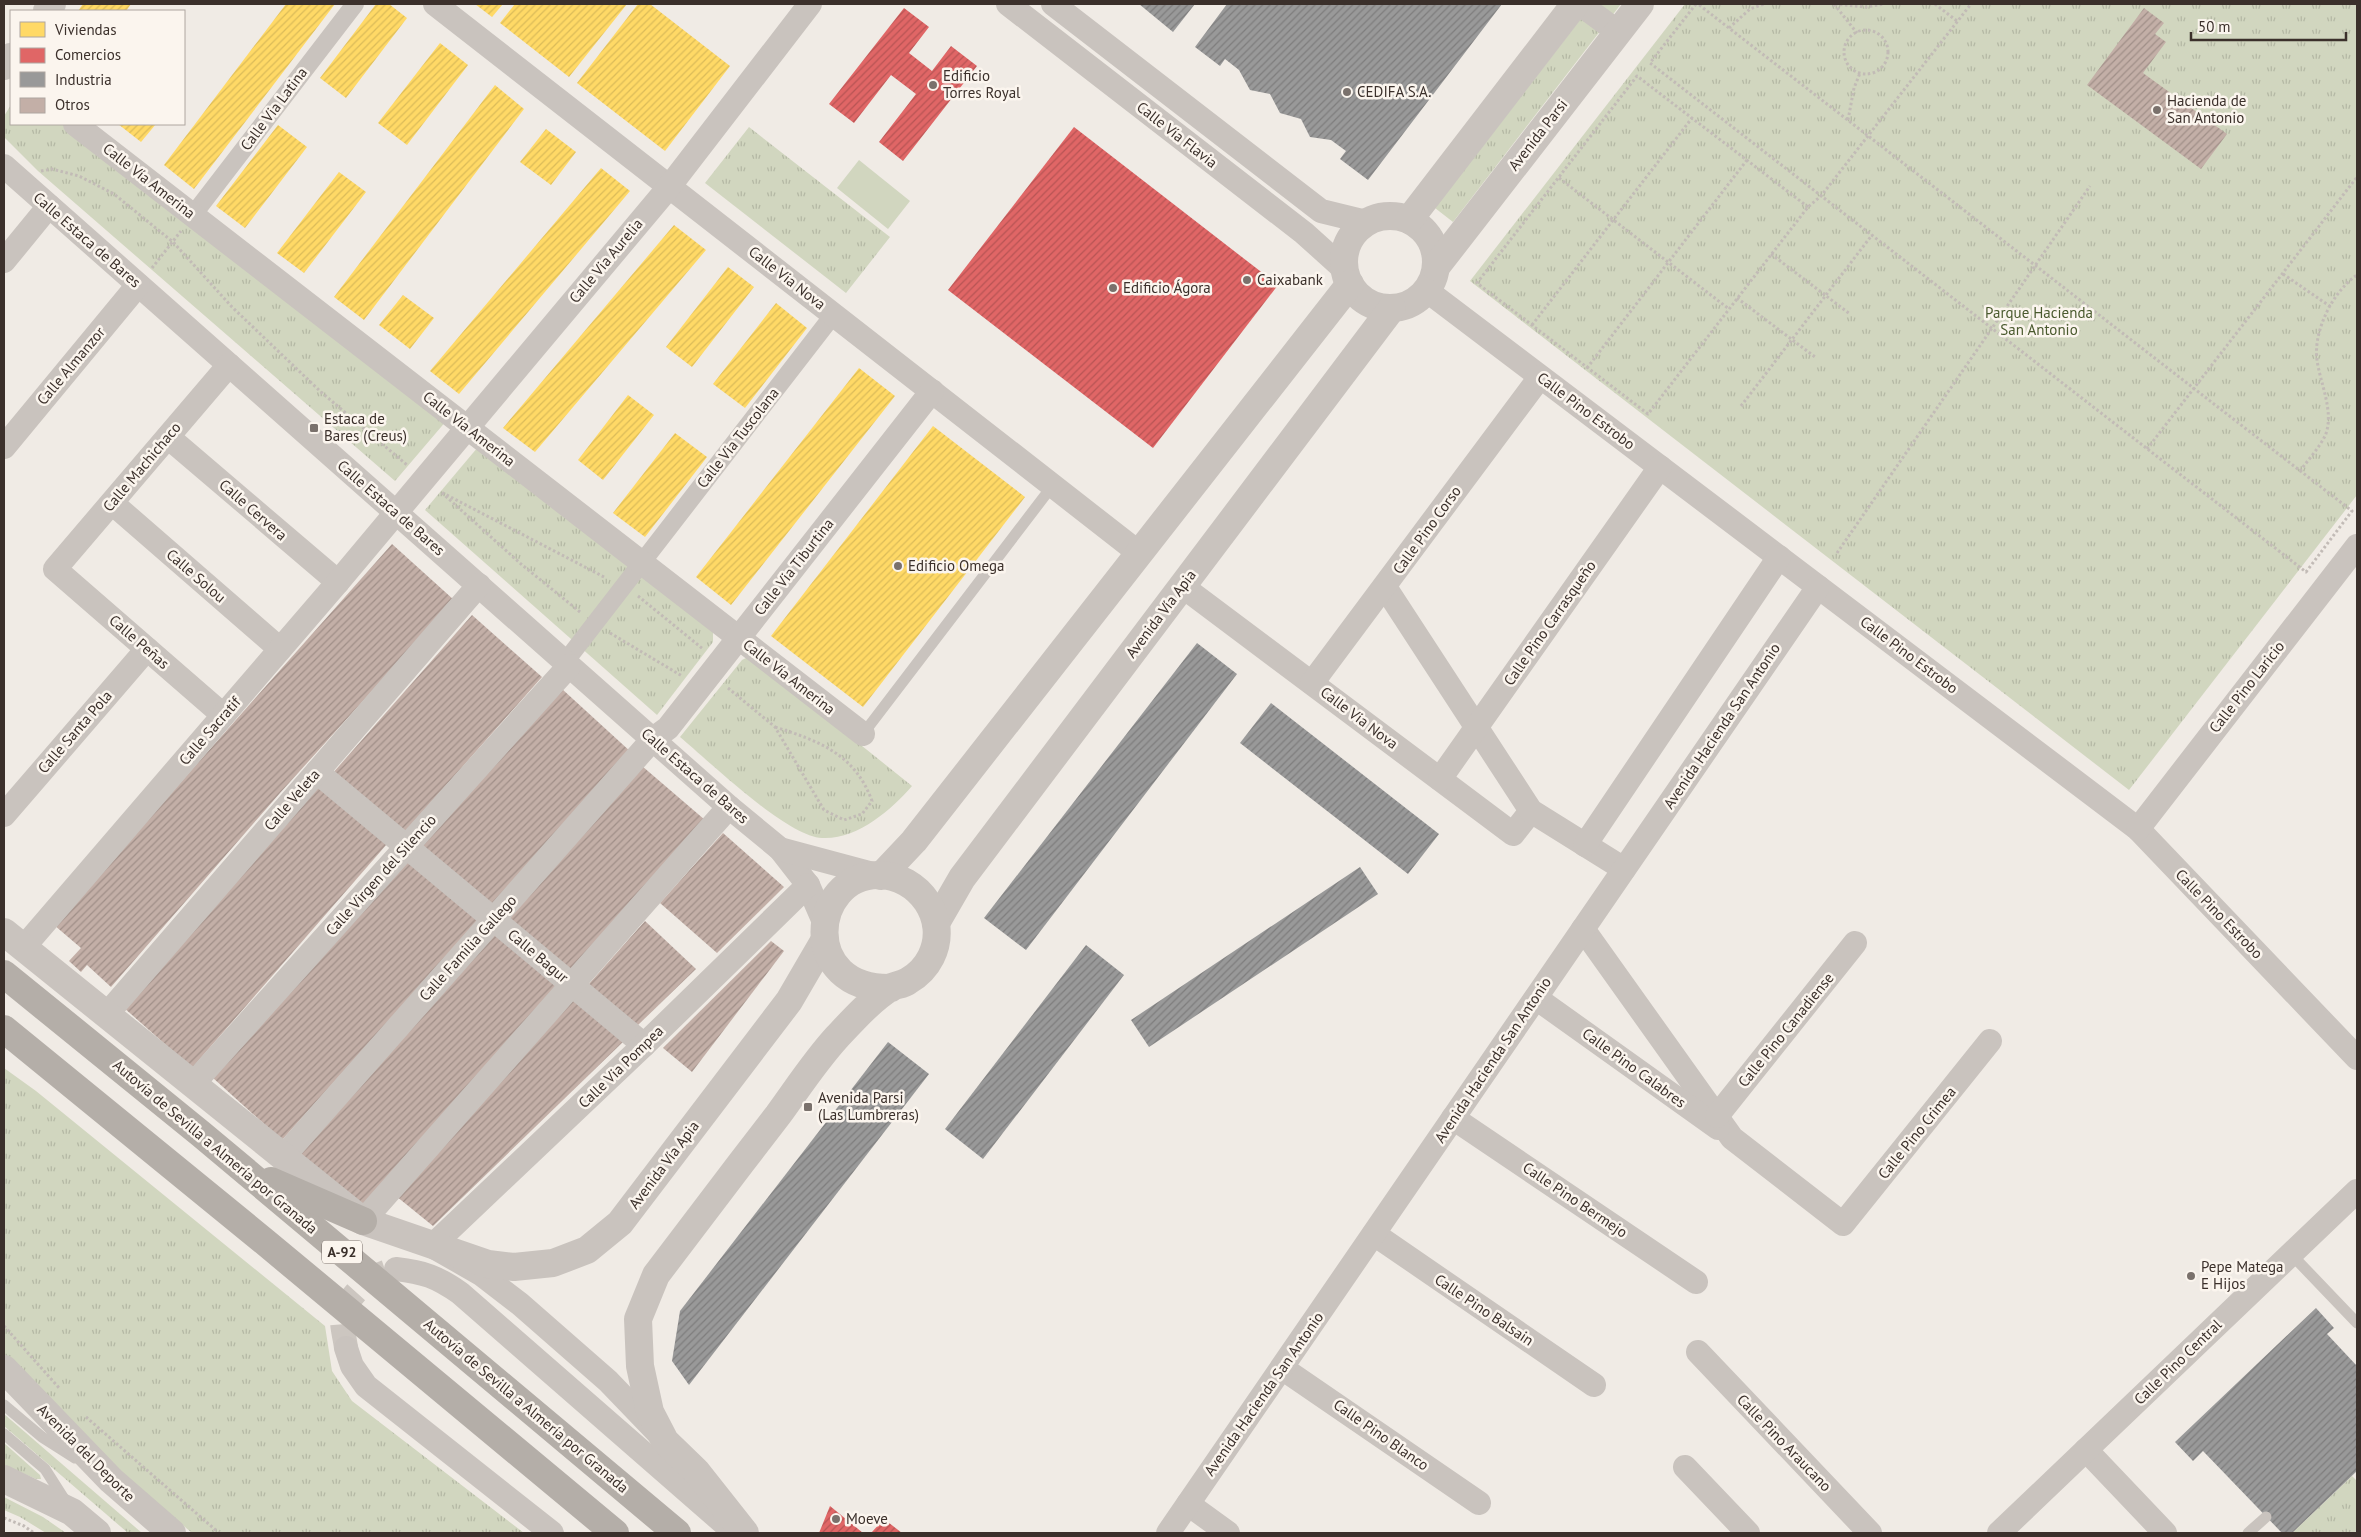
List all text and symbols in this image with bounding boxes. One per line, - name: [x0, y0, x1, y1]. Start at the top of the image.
- legend: [10, 10, 185, 125]
- scale bar: [2191, 10, 2346, 42]
- text: 50 m: [2198, 17, 2231, 36]
- text: Viviendas: [54, 20, 116, 39]
- text: Comercios: [55, 45, 121, 64]
- street label: Calle Via Latina: [236, 63, 311, 154]
- place label: Edificio Torres Royal: [943, 66, 1021, 102]
- text: Industria: [55, 70, 112, 89]
- marker: Edificio Torres Royal: [927, 79, 939, 91]
- place label: CEDIFA S.A.: [1357, 82, 1431, 101]
- marker: CEDIFA S.A.: [1341, 86, 1353, 98]
- place label: Hacienda de San Antonio: [2167, 91, 2246, 127]
- text: Otros: [55, 95, 90, 114]
- street label: Avenida Parsi: [1504, 95, 1571, 174]
- street label: Calle Vía Flavia: [1133, 97, 1221, 172]
- marker: Hacienda de San Antonio: [2151, 104, 2163, 116]
- street label: Calle Vía Amerina: [99, 139, 199, 223]
- street label: Calle Estaca de Bares: [30, 188, 145, 291]
- street label: Calle Via Aurelia: [565, 214, 647, 307]
- street label: Calle Via Nova: [745, 242, 830, 314]
- place label: Caixabank: [1257, 270, 1324, 289]
- marker: Caixabank: [1241, 274, 1253, 286]
- place label: Edificio Ágora: [1123, 278, 1211, 297]
- marker: Edificio Ágora: [1107, 282, 1119, 294]
- park label: Parque Hacienda San Antonio: [1985, 303, 2093, 339]
- street label: Calle Almanzor: [32, 323, 109, 409]
- street label: Calle Pino Estrobo: [1534, 368, 1639, 454]
- street label: Calle Via Tuscolana: [692, 384, 783, 492]
- street label: Calle Vía Amerina: [419, 387, 519, 471]
- place label: Estaca de Bares (Creus): [324, 409, 407, 445]
- street label: Calle Machichaco: [99, 418, 185, 515]
- marker: Estaca de Bares (Creus): [308, 422, 320, 434]
- street label: Calle Estaca de Bares: [334, 456, 449, 559]
- street label: Calle Cervera: [215, 475, 291, 544]
- street label: Calle Pino Corso: [1388, 482, 1465, 577]
- street label: Calle Via Tiburtina: [750, 514, 837, 619]
- street label: Calle Solou: [163, 545, 230, 607]
- place label: Edificio Omega: [908, 556, 1004, 575]
- street label: Calle Pino Carrasqueño: [1499, 556, 1600, 689]
- marker: Edificio Omega: [892, 560, 904, 572]
- street label: Avenida Vía Apia: [1121, 566, 1200, 662]
- street label: Calle Peñas: [105, 610, 173, 673]
- street label: Calle Pino Estrobo: [1857, 612, 1962, 698]
- street label: Calle Vía Amerina: [739, 635, 839, 719]
- street label: Calle Pino Laricio: [2205, 637, 2288, 737]
- street label: Avenida Hacienda San Antonio: [1659, 639, 1784, 812]
- street label: Calle Via Nova: [1317, 682, 1402, 753]
- street label: Calle Santa Pola: [33, 686, 116, 777]
- street label: Calle Sacratif: [175, 692, 245, 769]
- street label: Calle Estaca de Bares: [638, 724, 753, 827]
- street label: Calle Veleta: [260, 765, 324, 834]
- street label: Calle Virgen del Silencio: [321, 810, 440, 939]
- street label: Calle Pino Estrobo: [2172, 865, 2267, 963]
- street label: Calle Familia Gallego: [415, 891, 520, 1005]
- street label: Calle Bagur: [504, 925, 573, 987]
- street label: Calle Pino Canadiense: [1734, 969, 1838, 1091]
- street label: Avenida Hacienda San Antonio: [1430, 973, 1555, 1146]
- street label: Calle Via Pompea: [574, 1021, 667, 1112]
- street label: Calle Pino Calabres: [1579, 1024, 1690, 1112]
- street label: Autovía de Sevilla a Almería por Granada: [109, 1055, 322, 1238]
- street label: Calle Pino Crimea: [1874, 1083, 1960, 1183]
- place label: Avenida Parsi (Las Lumbreras): [818, 1088, 919, 1124]
- marker: Avenida Parsi (Las Lumbreras): [802, 1101, 814, 1113]
- street label: Avenida Vía Apia: [624, 1117, 703, 1213]
- street label: Calle Pino Bermejo: [1519, 1158, 1631, 1242]
- road number: A-92: [322, 1240, 362, 1264]
- place label: Pepe Matega E Hijos: [2201, 1257, 2283, 1293]
- street label: Calle Pino Balsain: [1431, 1269, 1537, 1350]
- marker: Pepe Matega E Hijos: [2185, 1270, 2197, 1282]
- street label: Avenida Hacienda San Antonio: [1200, 1308, 1327, 1479]
- street label: Autovía de Sevilla a Almería por Granada: [420, 1314, 633, 1497]
- street label: Calle Pino Central: [2130, 1315, 2226, 1408]
- street label: Calle Pino Araucano: [1733, 1390, 1836, 1495]
- street label: Calle Pino Blanco: [1330, 1395, 1433, 1475]
- street label: Avenida del Deporte: [34, 1400, 139, 1505]
- place label: Moeve: [846, 1509, 888, 1528]
- marker: Moeve: [830, 1513, 842, 1525]

